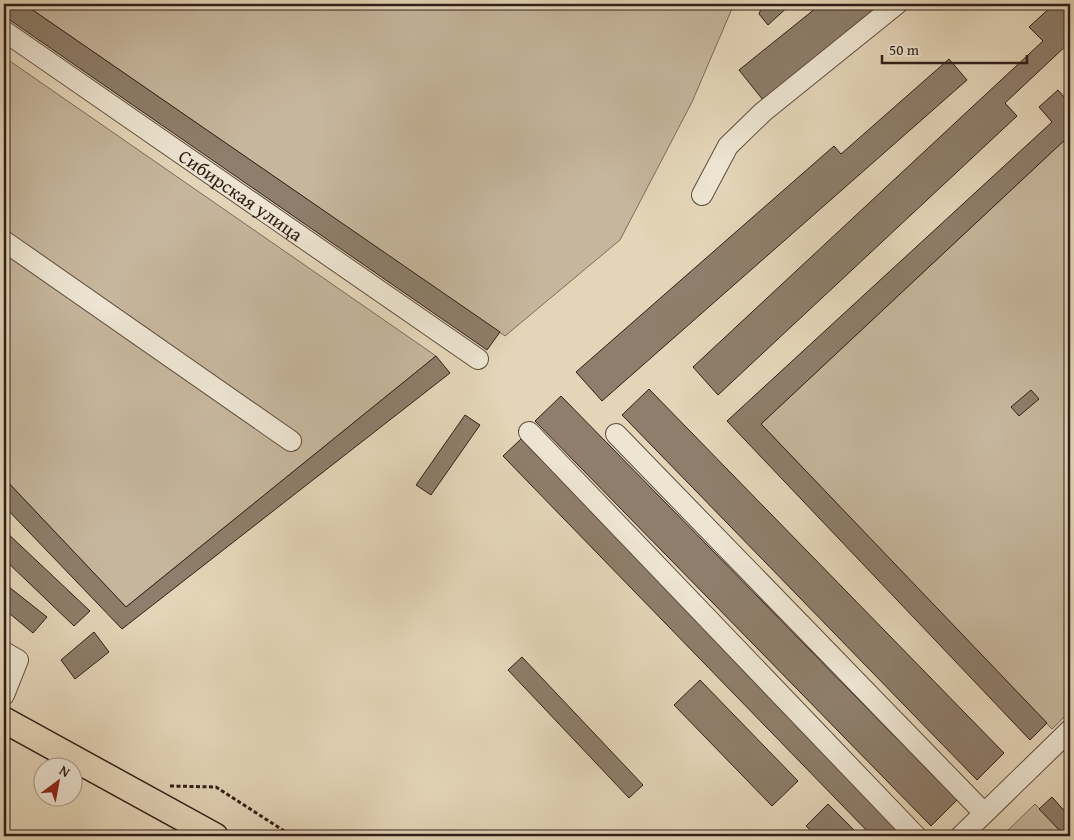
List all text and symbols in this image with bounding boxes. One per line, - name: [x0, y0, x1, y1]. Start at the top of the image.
- scale bar: [882, 32, 1026, 64]
- text: 50 m: [889, 39, 920, 60]
- street label: Сибирская улица: [173, 142, 309, 248]
- north arrow: [32, 758, 82, 808]
- text: N: [56, 760, 75, 782]

